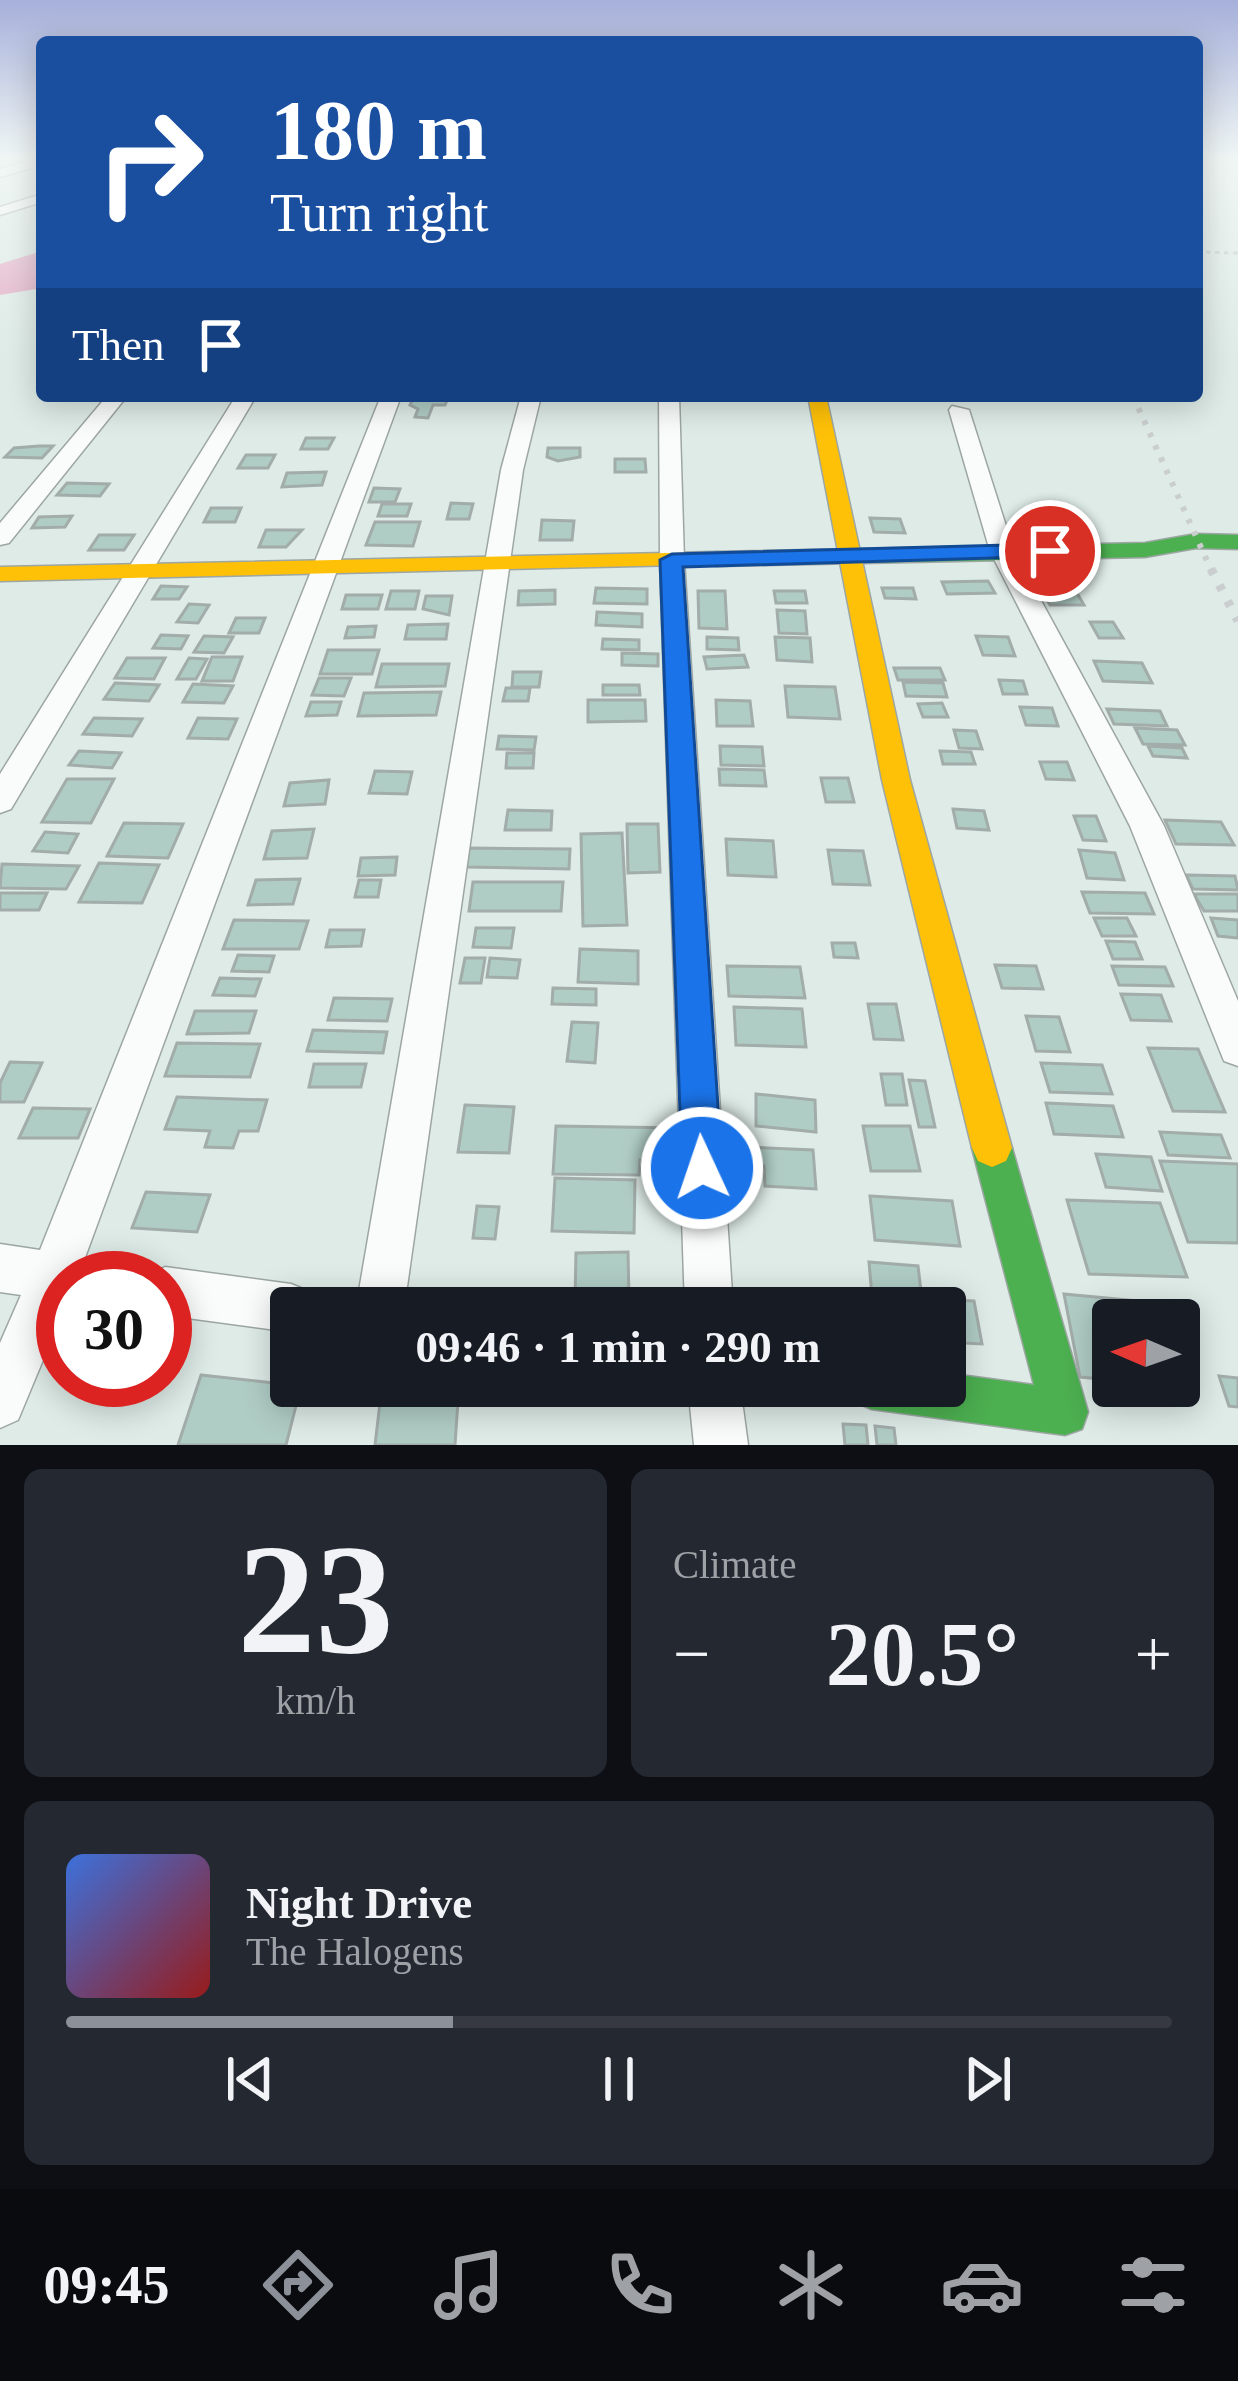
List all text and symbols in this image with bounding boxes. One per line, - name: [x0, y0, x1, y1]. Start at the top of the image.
- icon: right: [72, 84, 228, 240]
- text: 180 m: [270, 84, 487, 177]
- text: Turn right: [270, 183, 489, 243]
- icon: arrive: [188, 312, 254, 378]
- text: Then: [72, 320, 164, 370]
- pin: [999, 500, 1101, 602]
- icon: arrive: [1017, 518, 1083, 584]
- position arrow: [639, 1105, 765, 1231]
- speed limit sign: 30: [36, 1251, 192, 1407]
- north arrow: [1092, 1299, 1200, 1407]
- map controls: [1092, 1299, 1200, 1407]
- text: 09:46 · 1 min · 290 m: [416, 1322, 821, 1372]
- text: 23: [238, 1513, 394, 1686]
- text: Climate: [673, 1543, 796, 1586]
- text: 20.5°: [826, 1605, 1019, 1704]
- text: −: [673, 1617, 710, 1690]
- text: +: [1135, 1617, 1172, 1690]
- text: km/h: [275, 1679, 356, 1722]
- text: Night Drive: [246, 1878, 472, 1928]
- text: The Halogens: [246, 1930, 464, 1973]
- icon: previous: [217, 2046, 283, 2112]
- icon: pause: [586, 2046, 652, 2112]
- icon: next: [955, 2046, 1021, 2112]
- icon: directions: [256, 2243, 340, 2327]
- icon: music: [427, 2243, 511, 2327]
- icon: phone: [598, 2243, 682, 2327]
- icon: climate: [769, 2243, 853, 2327]
- icon: car: [940, 2243, 1024, 2327]
- icon: filters: [1111, 2243, 1195, 2327]
- text: 09:45: [43, 2255, 169, 2315]

